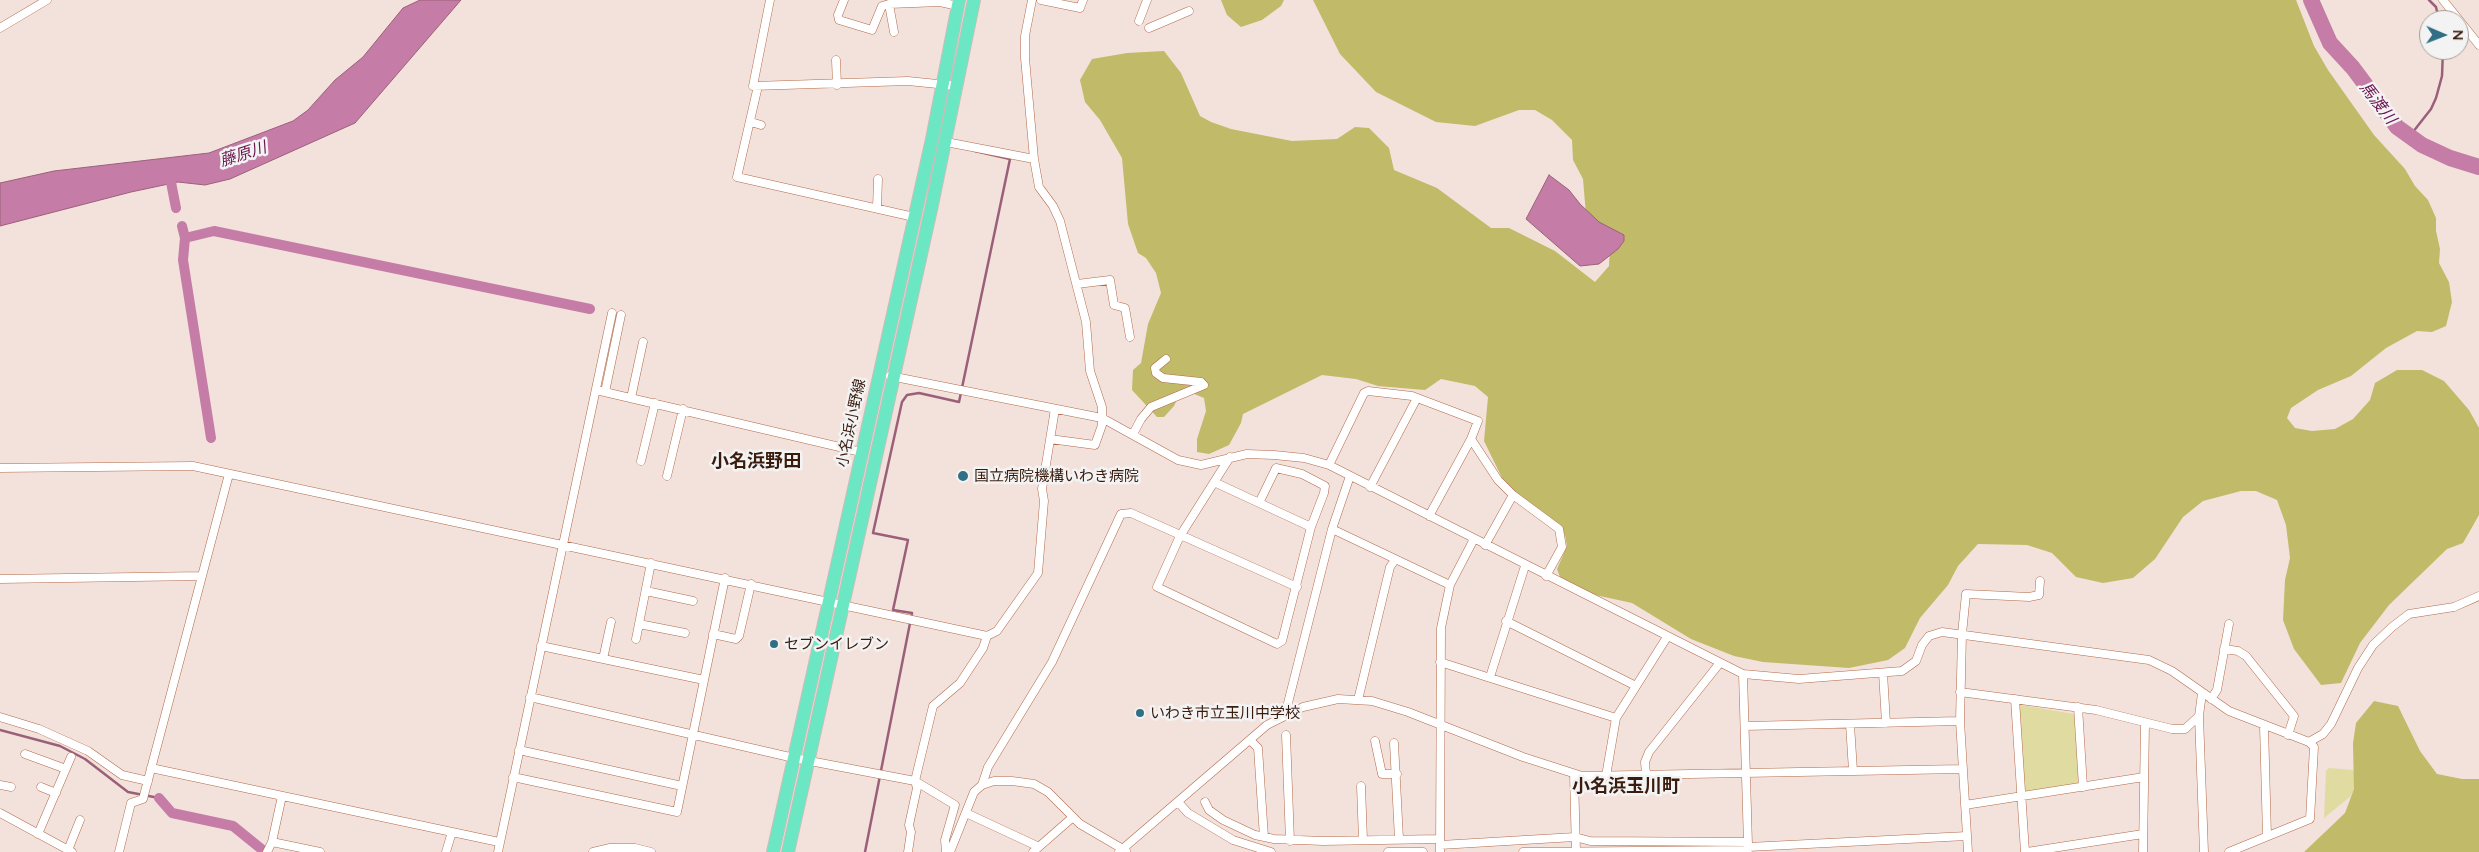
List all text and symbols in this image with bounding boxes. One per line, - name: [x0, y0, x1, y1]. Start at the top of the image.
- north arrow: [2419, 10, 2469, 60]
- text: N: [2450, 30, 2467, 41]
- water label: 馬渡川: [2356, 78, 2400, 128]
- water label: 藤原川: [217, 137, 269, 171]
- street label: 小名浜小野線: [833, 377, 869, 469]
- district label: 小名浜野田: [711, 450, 801, 472]
- place label: 国立病院機構いわき病院: [974, 467, 1139, 485]
- marker: 国立病院機構いわき病院: [956, 469, 970, 483]
- place label: セブンイレブン: [784, 635, 889, 653]
- marker: セブンイレブン: [768, 638, 780, 650]
- place label: いわき市立玉川中学校: [1150, 704, 1300, 722]
- marker: いわき市立玉川中学校: [1134, 707, 1146, 719]
- district label: 小名浜玉川町: [1572, 775, 1680, 797]

